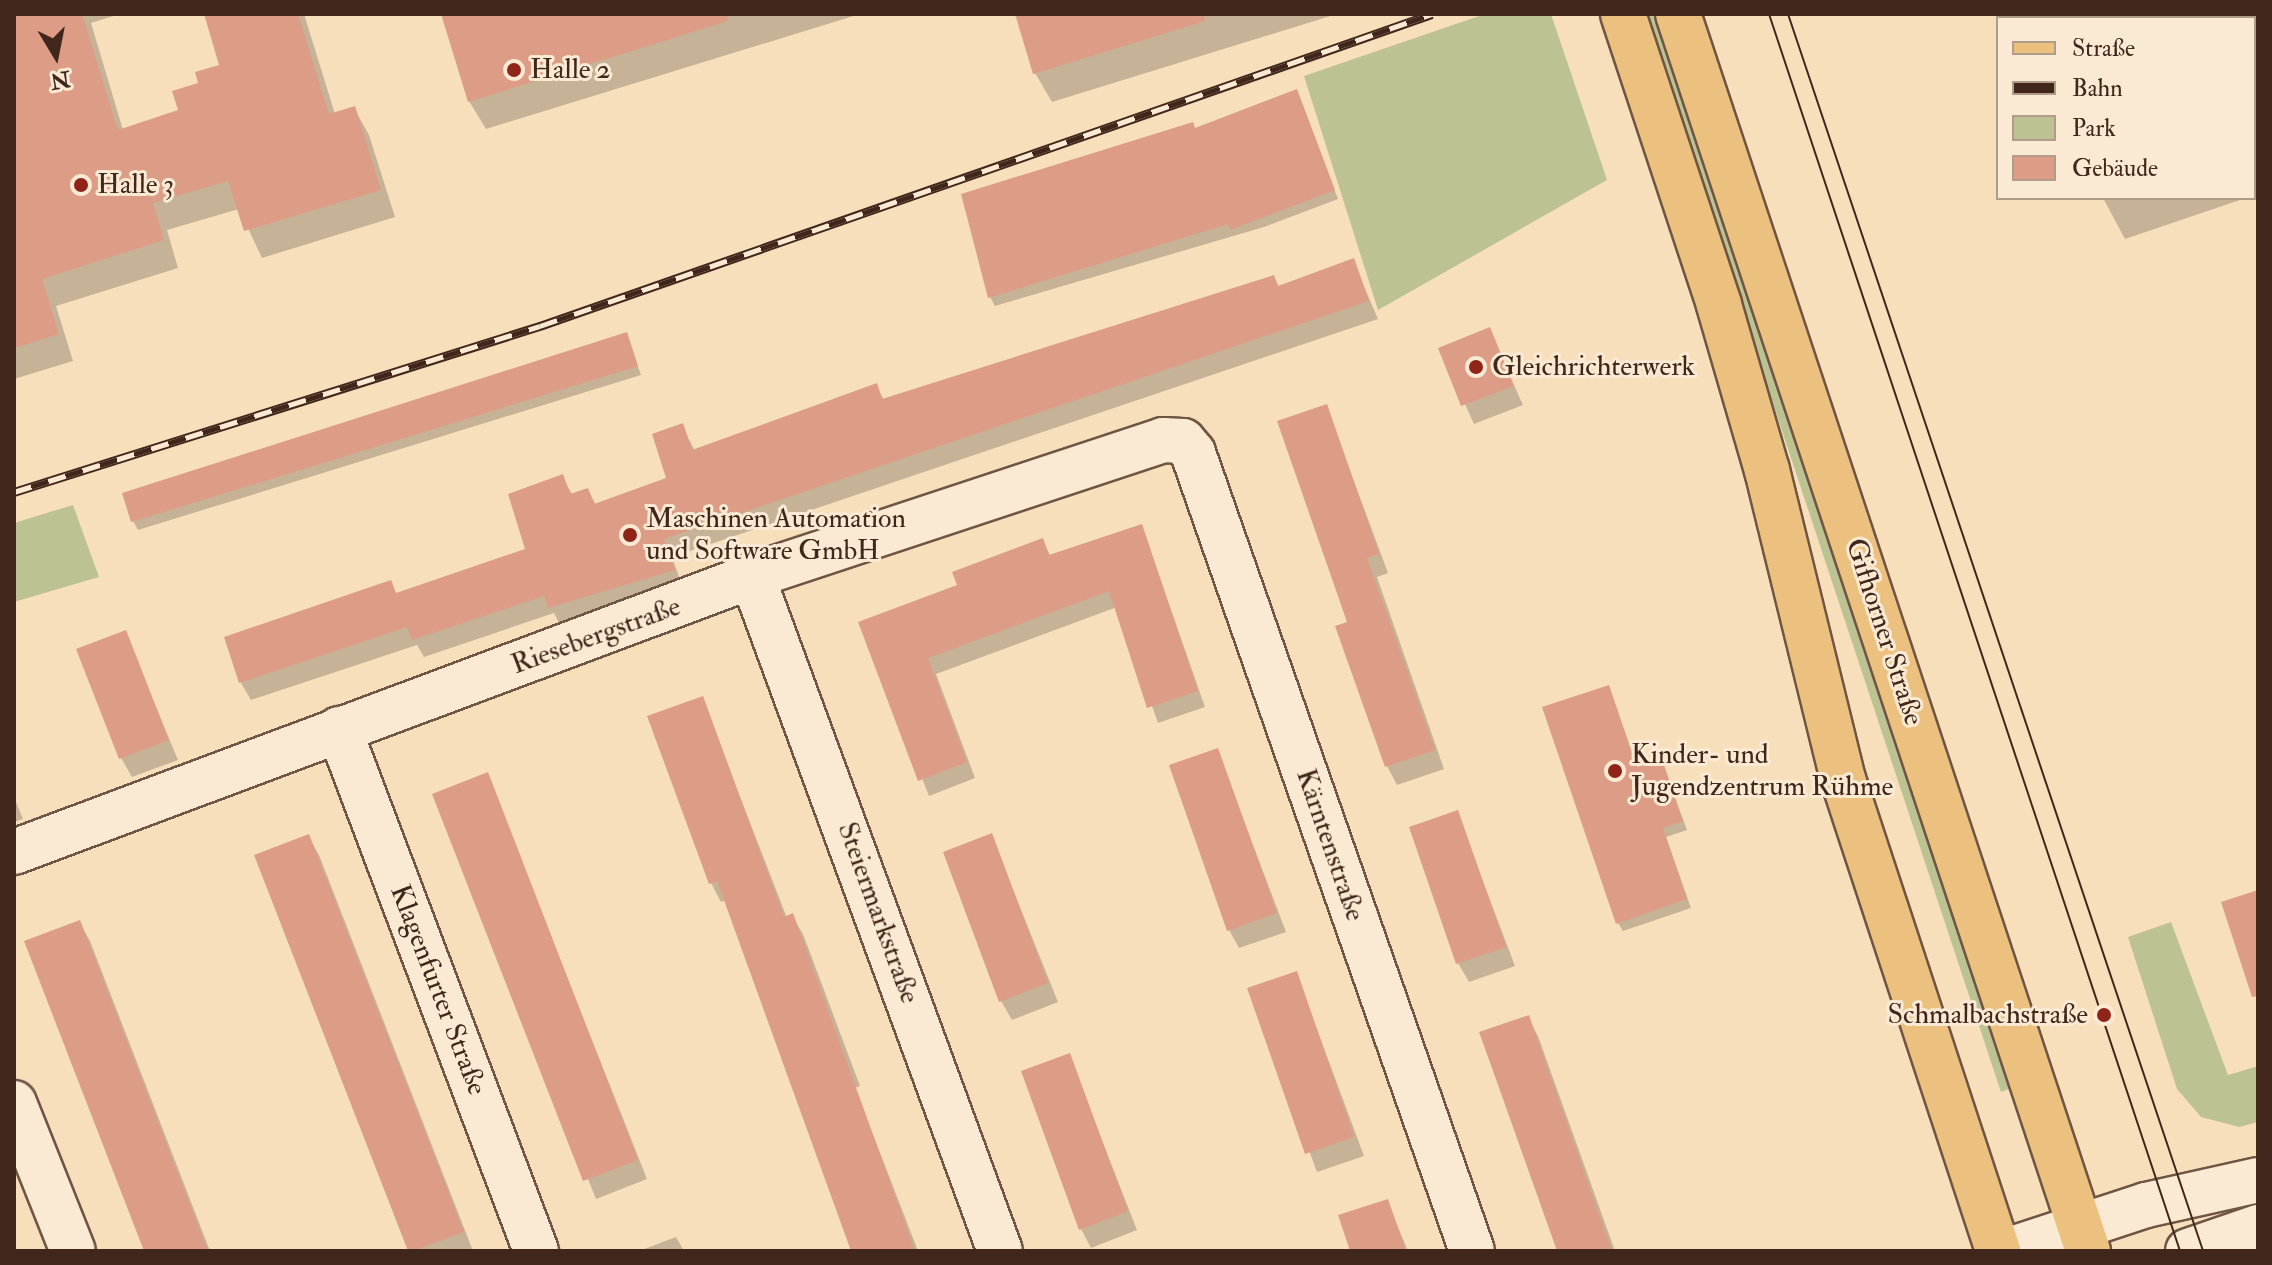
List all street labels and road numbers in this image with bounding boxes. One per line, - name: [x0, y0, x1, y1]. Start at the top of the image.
- street label: Gifhorner Straße: [1838, 534, 1930, 730]
- street label: Riesebergstraße: [507, 590, 685, 682]
- street label: Kärntenstraße: [1288, 765, 1372, 925]
- street label: Steiermarkstraße: [830, 818, 926, 1008]
- street label: Klagenfurter Straße: [382, 880, 494, 1100]

